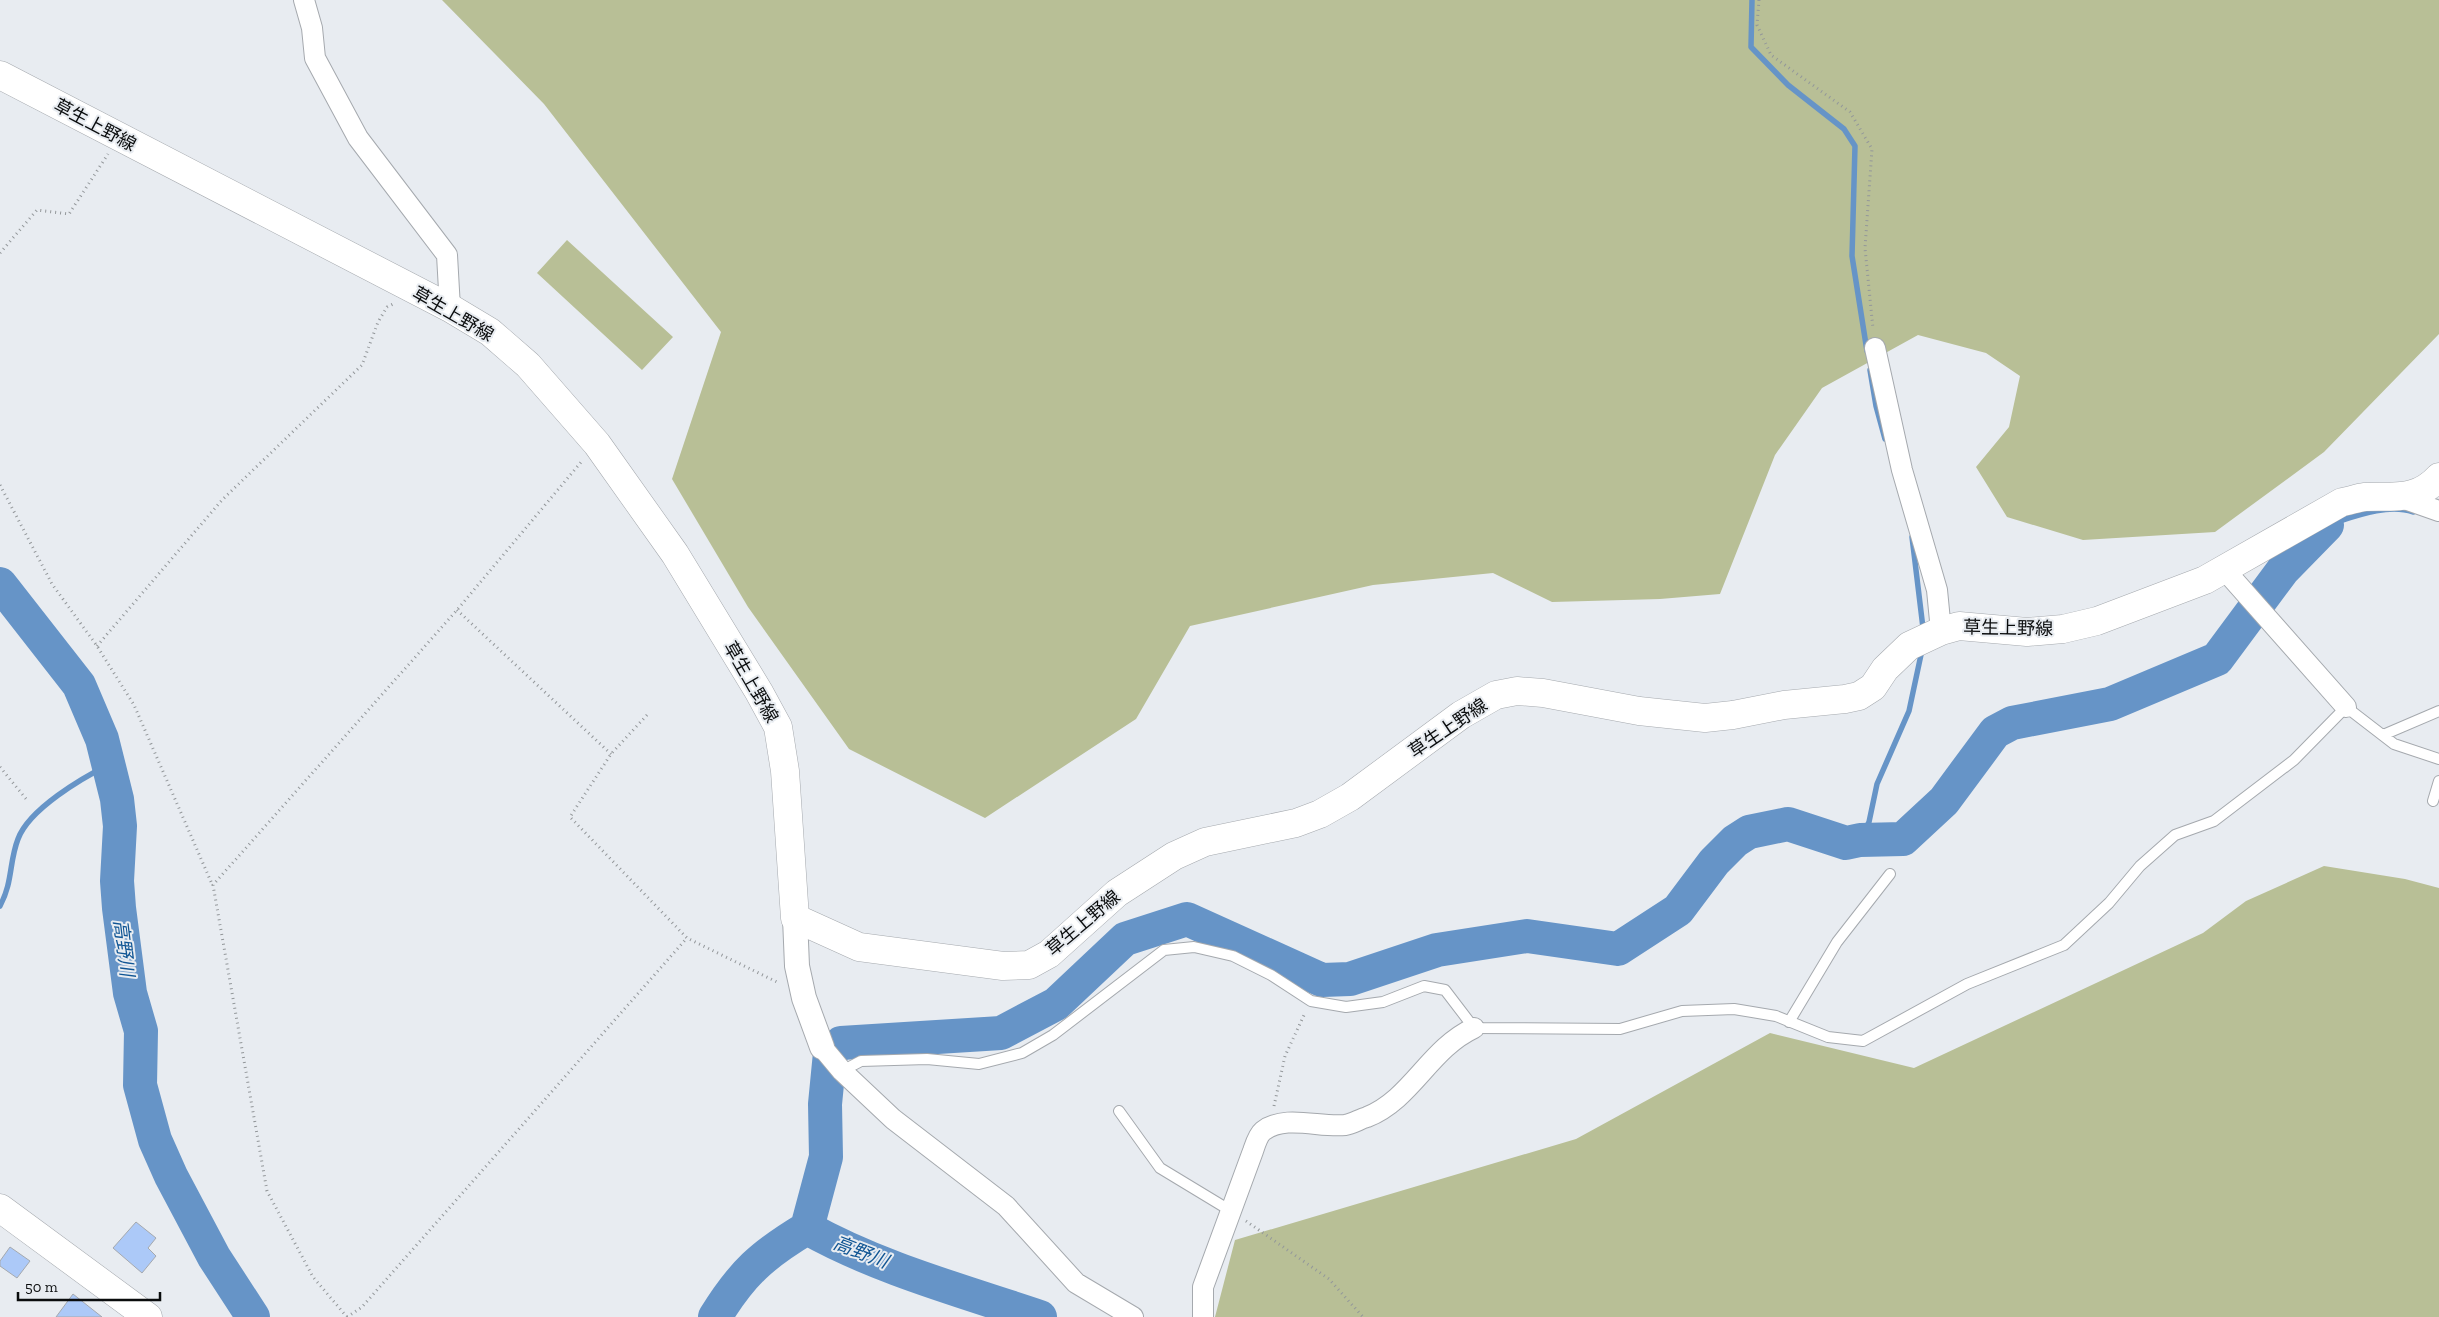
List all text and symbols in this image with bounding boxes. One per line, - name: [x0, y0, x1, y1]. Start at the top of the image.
- street label: 草生上野線: [50, 94, 140, 156]
- street label: 草生上野線: [409, 282, 497, 346]
- street label: 草生上野線: [1963, 616, 2053, 640]
- street label: 草生上野線: [719, 638, 783, 726]
- street label: 草生上野線: [1405, 694, 1491, 762]
- street label: 草生上野線: [1041, 886, 1125, 960]
- water label: 高野川: [109, 918, 139, 980]
- water label: 高野川: [830, 1231, 894, 1274]
- scale bar: [18, 1270, 160, 1302]
- text: 50 m: [25, 1278, 58, 1296]

